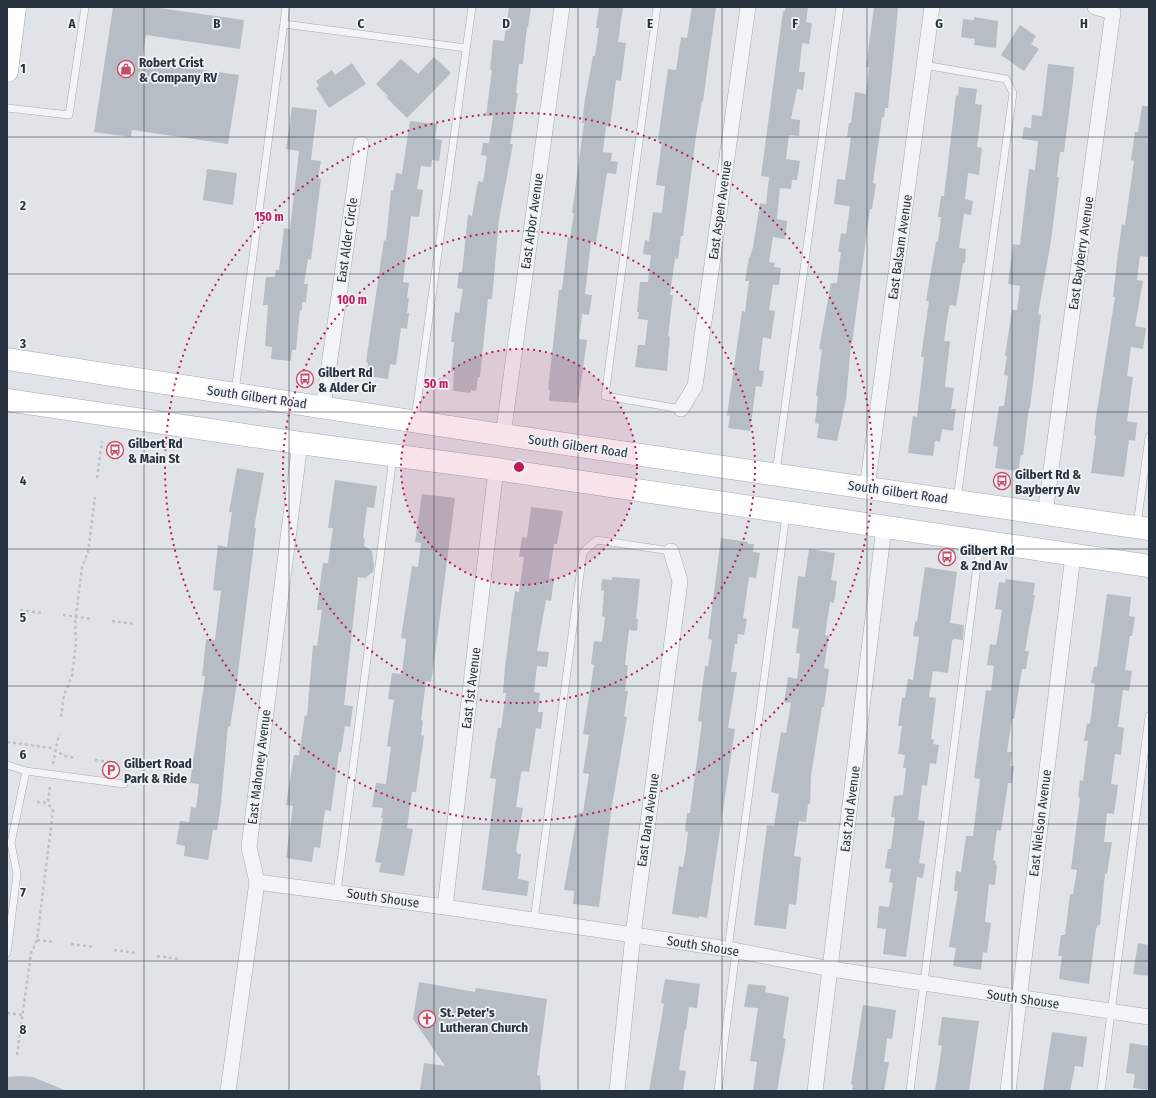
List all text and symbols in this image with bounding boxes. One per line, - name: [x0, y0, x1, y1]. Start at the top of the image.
- text: A: [67, 16, 76, 31]
- text: B: [213, 16, 221, 31]
- text: C: [358, 16, 365, 31]
- text: D: [502, 16, 510, 31]
- text: E: [647, 16, 653, 31]
- text: F: [792, 16, 798, 31]
- text: G: [935, 16, 943, 31]
- text: H: [1080, 16, 1088, 31]
- place label: Robert Crist & Company RV: [139, 55, 217, 85]
- shop icon: Robert Crist & Company RV: [116, 59, 136, 79]
- text: 1: [20, 61, 26, 76]
- street label: East Aspen Avenue: [706, 160, 734, 260]
- street label: East Arbor Avenue: [518, 172, 546, 270]
- street label: East Balsam Avenue: [885, 194, 915, 300]
- street label: East Bayberry Avenue: [1066, 195, 1096, 311]
- street label: East Alder Circle: [334, 197, 360, 283]
- text: 2: [19, 198, 26, 213]
- text: 150 m: [254, 210, 284, 224]
- text: 100 m: [337, 293, 367, 307]
- text: 3: [19, 336, 26, 351]
- place label: Gilbert Rd & Alder Cir: [318, 365, 377, 395]
- bus stop icon: Gilbert Rd & Alder Cir: [295, 369, 315, 389]
- text: 50 m: [424, 377, 448, 391]
- street label: South Gilbert Road: [206, 383, 308, 411]
- street label: South Gilbert Road: [527, 432, 629, 460]
- place label: Gilbert Rd & Main St: [128, 436, 182, 466]
- bus stop icon: Gilbert Rd & Main St: [105, 440, 125, 460]
- centre of rings: [512, 460, 526, 474]
- place label: Gilbert Rd & Bayberry Av: [1015, 467, 1081, 497]
- bus stop icon: Gilbert Rd & Bayberry Av: [992, 471, 1012, 491]
- text: 4: [20, 473, 27, 488]
- street label: South Gilbert Road: [847, 478, 949, 506]
- place label: Gilbert Rd & 2nd Av: [960, 543, 1014, 573]
- bus stop icon: Gilbert Rd & 2nd Av: [937, 547, 957, 567]
- text: 5: [20, 610, 26, 625]
- street label: East 1st Avenue: [459, 646, 483, 730]
- street label: East Mahoney Avenue: [245, 709, 273, 825]
- text: 6: [20, 747, 27, 762]
- place label: Gilbert Road Park & Ride: [124, 756, 192, 786]
- parking icon: Gilbert Road Park & Ride: [101, 760, 121, 780]
- street label: East 2nd Avenue: [837, 765, 863, 853]
- street label: East Nielson Avenue: [1026, 769, 1054, 877]
- street label: East Dana Avenue: [634, 772, 662, 868]
- text: 7: [20, 885, 26, 900]
- street label: South Shouse: [346, 885, 420, 911]
- street label: South Shouse: [666, 933, 740, 959]
- street label: South Shouse: [986, 986, 1060, 1012]
- place label: St. Peter's Lutheran Church: [440, 1005, 528, 1035]
- church icon: St. Peter's Lutheran Church: [417, 1009, 437, 1029]
- text: 8: [20, 1022, 27, 1037]

